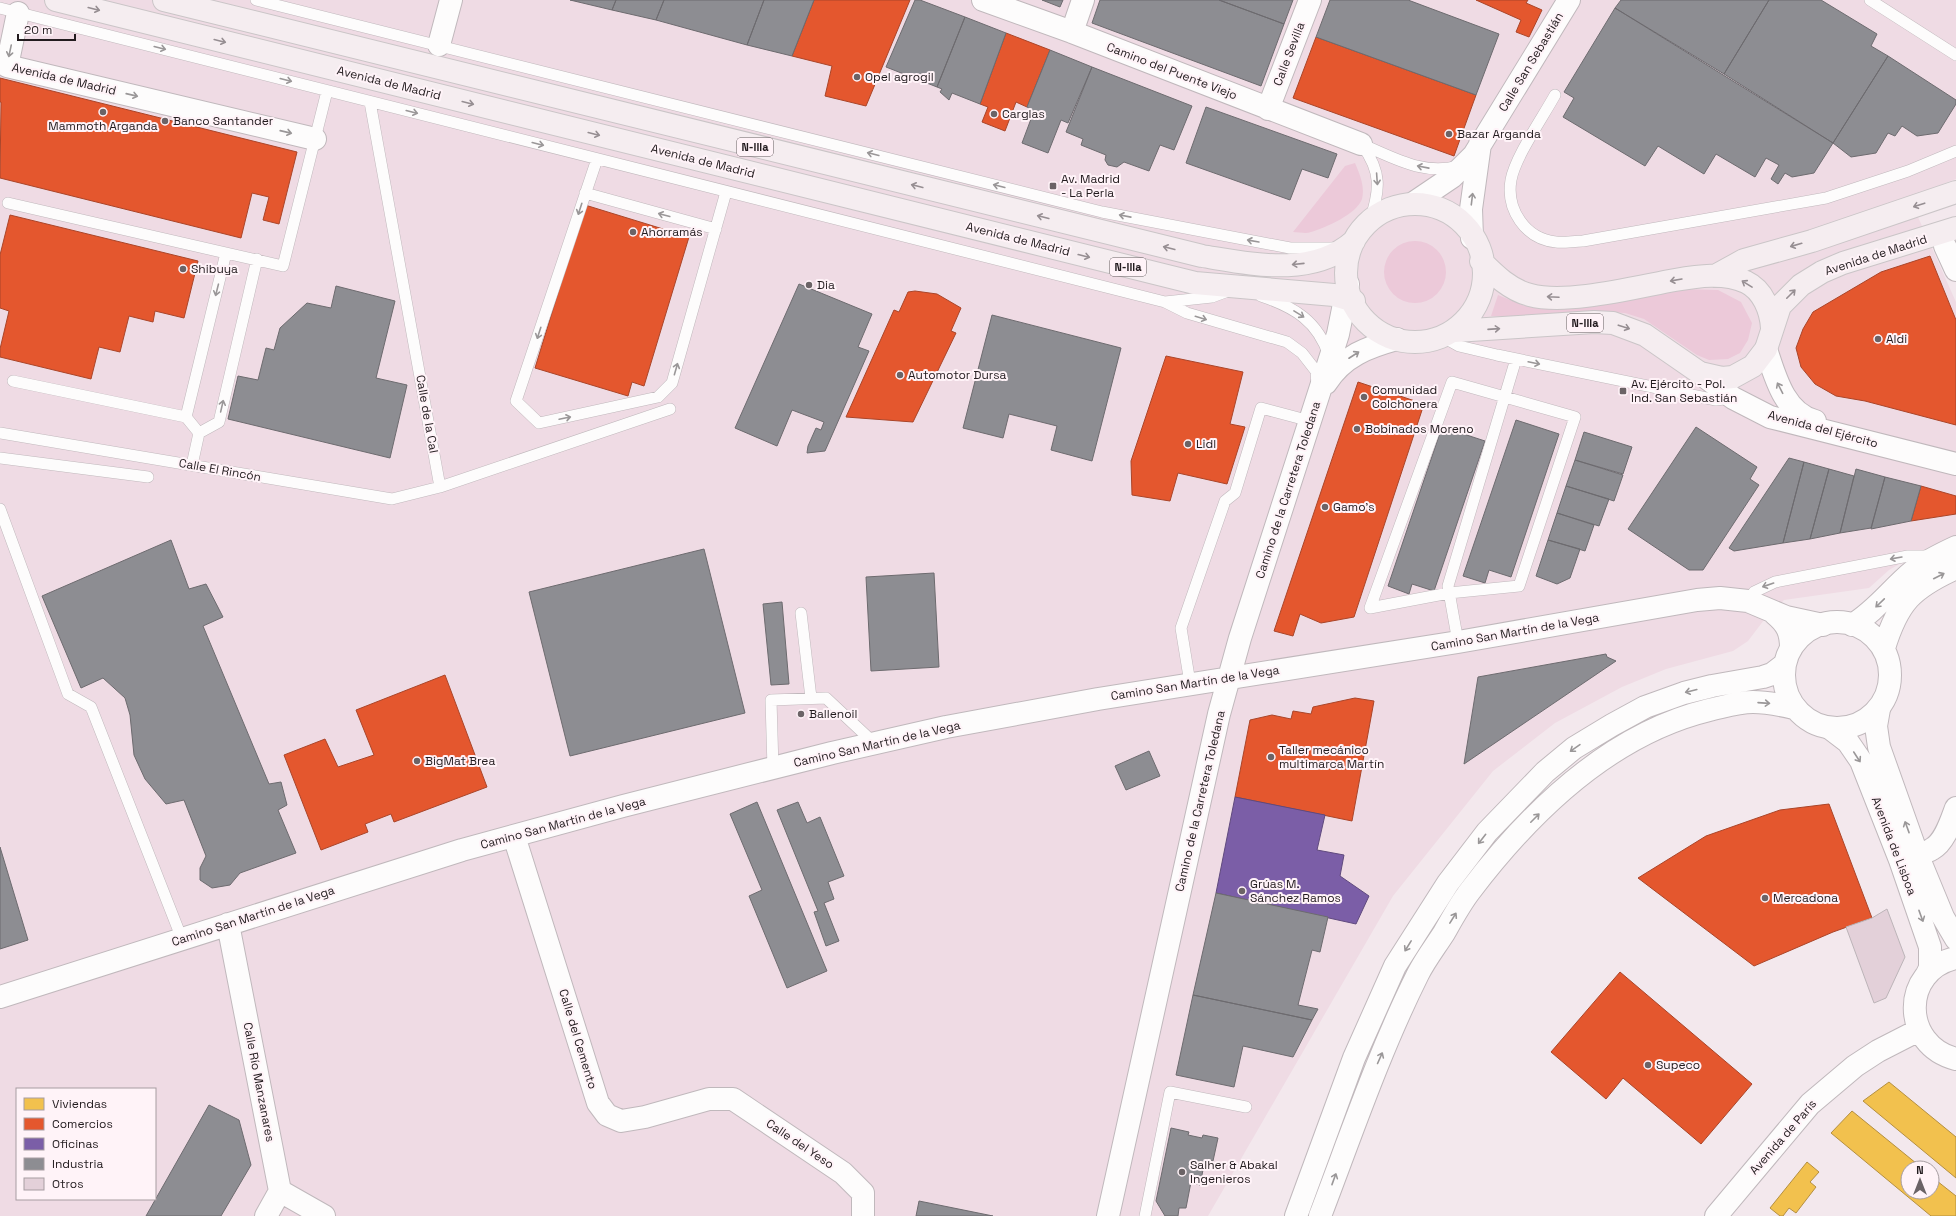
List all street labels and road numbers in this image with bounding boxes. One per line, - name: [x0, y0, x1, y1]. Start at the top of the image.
- street label: Calle San Sebastián: [1495, 9, 1567, 115]
- street label: Calle Sevilla: [1270, 20, 1309, 88]
- street label: Camino del Puente Viejo: [1104, 39, 1240, 103]
- street label: Avenida de Madrid: [10, 59, 118, 99]
- street label: Avenida de Madrid: [335, 62, 443, 104]
- road number: N-IIIa: [737, 138, 773, 156]
- street label: Avenida de Madrid: [649, 140, 757, 182]
- street label: Avenida de Madrid: [964, 218, 1072, 260]
- street label: Avenida de Madrid: [1823, 231, 1929, 279]
- road number: N-IIIa: [1110, 258, 1146, 276]
- road number: N-IIIa: [1567, 314, 1603, 332]
- street label: Calle de la Cal: [412, 374, 442, 454]
- street label: Camino de la Carretera Toledana: [1252, 399, 1324, 581]
- street label: Avenida del Ejército: [1766, 407, 1880, 451]
- street label: Calle El Rincón: [178, 455, 262, 485]
- street label: Camino San Martín de la Vega: [1430, 609, 1600, 655]
- street label: Camino San Martín de la Vega: [1110, 662, 1281, 704]
- street label: Camino de la Carretera Toledana: [1171, 709, 1229, 893]
- street label: Camino San Martín de la Vega: [792, 717, 962, 771]
- street label: Camino San Martín de la Vega: [479, 793, 648, 853]
- street label: Avenida de Lisboa: [1868, 794, 1920, 898]
- street label: Camino San Martín de la Vega: [169, 882, 337, 950]
- street label: Calle del Cemento: [555, 987, 601, 1091]
- street label: Calle Río Manzanares: [240, 1021, 278, 1143]
- street label: Avenida de París: [1746, 1096, 1820, 1178]
- street label: Calle del Yeso: [763, 1115, 837, 1173]

